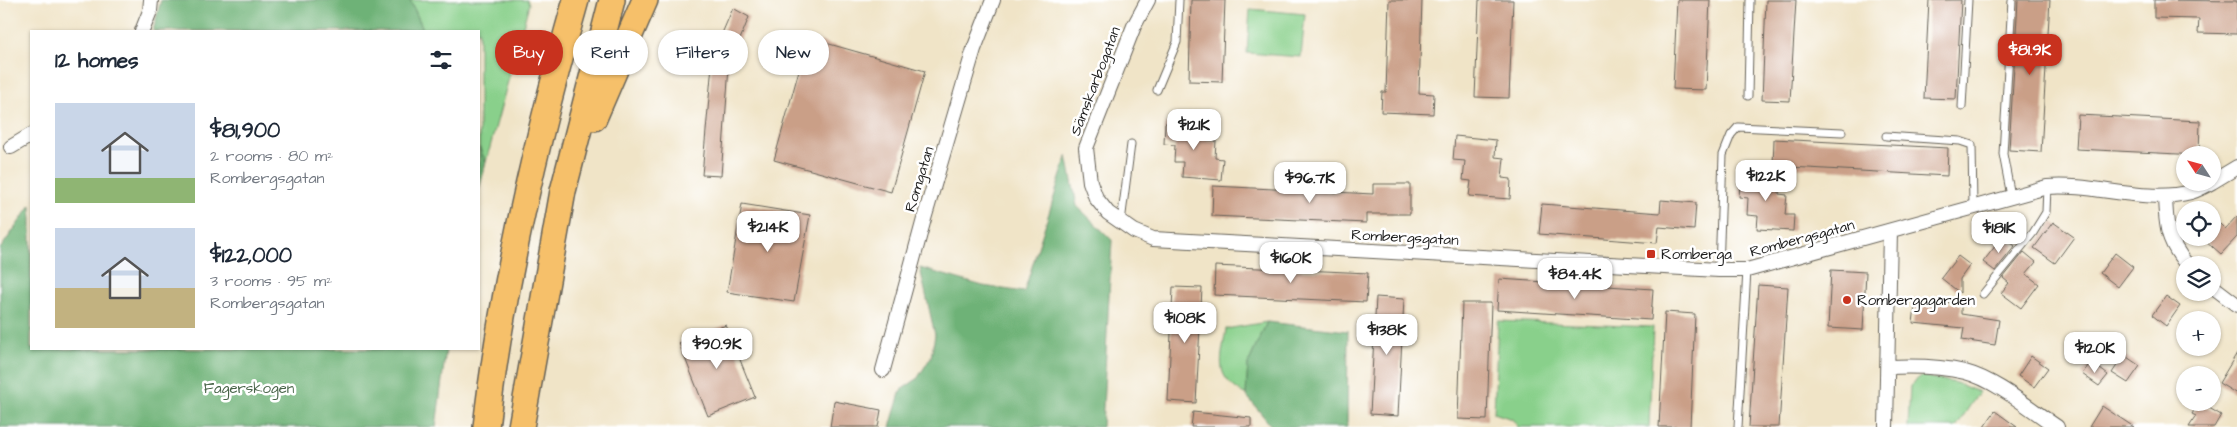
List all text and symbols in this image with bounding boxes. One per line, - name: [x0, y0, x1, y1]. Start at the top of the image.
- street label: Sämskarbogatan: [1065, 23, 1127, 139]
- chip: Buy: [495, 30, 563, 75]
- chip: Rent: [573, 30, 648, 75]
- chip: Filters: [658, 30, 748, 75]
- chip: New: [758, 30, 829, 75]
- pin: $81.9K: [1989, 34, 2071, 76]
- text: $81.9K: [2009, 39, 2051, 61]
- text: 12 homes: [55, 46, 139, 75]
- icon: filters: [427, 46, 455, 74]
- pin: $121K: [1159, 108, 1229, 151]
- text: $121K: [1178, 114, 1210, 136]
- text: $81,900: [210, 116, 280, 145]
- icon: home: [95, 123, 155, 183]
- street label: Romgatan: [900, 143, 940, 215]
- text: 2 rooms · 80 m²: [210, 145, 333, 167]
- north arrow: [2176, 146, 2221, 191]
- map controls: [2176, 146, 2221, 411]
- pin: $122K: [1731, 160, 1801, 202]
- pin: $96.7K: [1269, 162, 1351, 204]
- text: $122K: [1747, 165, 1785, 187]
- text: Rombergsgatan: [210, 167, 325, 189]
- text: $96.7K: [1285, 167, 1335, 189]
- button: locate: [2176, 201, 2221, 246]
- pin: $214K: [733, 210, 803, 253]
- pin: $181K: [1964, 212, 2034, 254]
- street label: Rombergsgatan: [1748, 214, 1857, 263]
- text: $214K: [748, 216, 788, 238]
- text: $181K: [1982, 217, 2016, 239]
- street label: Rombergsgatan: [1351, 224, 1460, 252]
- text: $122,000: [210, 241, 292, 270]
- pin: $160K: [1256, 242, 1326, 284]
- place label: Romberga: [1661, 244, 1732, 266]
- text: $160K: [1271, 247, 1311, 269]
- icon: home: [95, 248, 155, 308]
- marker: Romberga: [1645, 248, 1657, 260]
- button: layers: [2176, 256, 2221, 301]
- pin: $84.4K: [1534, 258, 1616, 300]
- text: $84.4K: [1549, 263, 1602, 285]
- text: 3 rooms · 95 m²: [210, 270, 332, 292]
- place label: Rombergagården: [1857, 290, 1975, 312]
- text: Rombergsgatan: [210, 292, 325, 314]
- marker: Rombergagården: [1841, 294, 1853, 306]
- pin: $108K: [1150, 302, 1220, 344]
- text: $108K: [1164, 307, 1206, 329]
- button: +: [2176, 311, 2221, 356]
- pin: $138K: [1352, 314, 1422, 356]
- text: $138K: [1367, 319, 1407, 341]
- pin: $90.9K: [676, 328, 758, 370]
- pin: $120K: [2060, 332, 2130, 374]
- text: $90.9K: [692, 333, 742, 355]
- text: $120K: [2075, 337, 2115, 359]
- button: −: [2176, 366, 2221, 411]
- park label: Fagerskogen: [204, 378, 295, 400]

